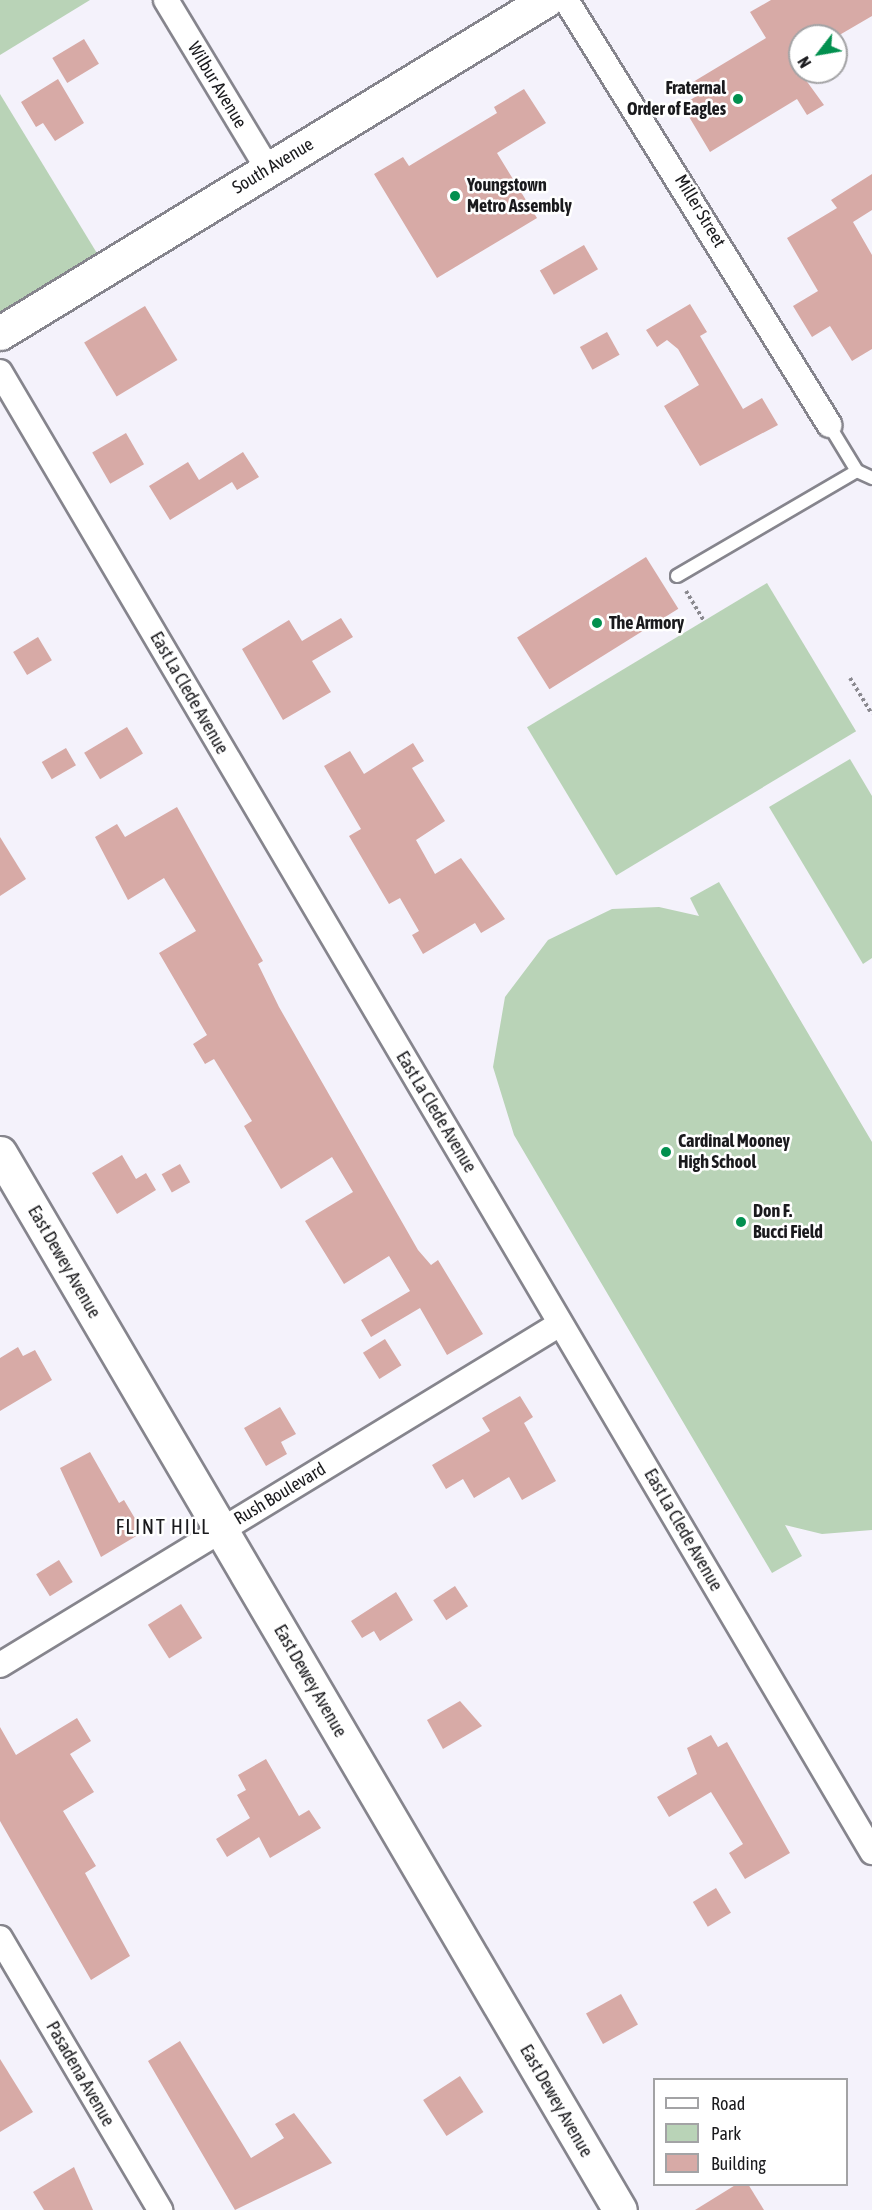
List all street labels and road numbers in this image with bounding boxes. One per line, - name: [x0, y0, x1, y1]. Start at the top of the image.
- street label: Wilbur Avenue: [183, 38, 251, 132]
- street label: South Avenue: [228, 133, 318, 199]
- street label: Miller Street: [670, 171, 730, 251]
- street label: East La Clede Avenue: [145, 628, 233, 758]
- street label: East La Clede Avenue: [391, 1047, 481, 1177]
- street label: East Dewey Avenue: [23, 1202, 105, 1322]
- street label: Rush Boulevard: [230, 1458, 330, 1530]
- street label: East La Clede Avenue: [639, 1465, 727, 1595]
- street label: East Dewey Avenue: [269, 1621, 351, 1741]
- street label: Pasadena Avenue: [41, 2018, 119, 2130]
- street label: East Dewey Avenue: [515, 2041, 597, 2161]

